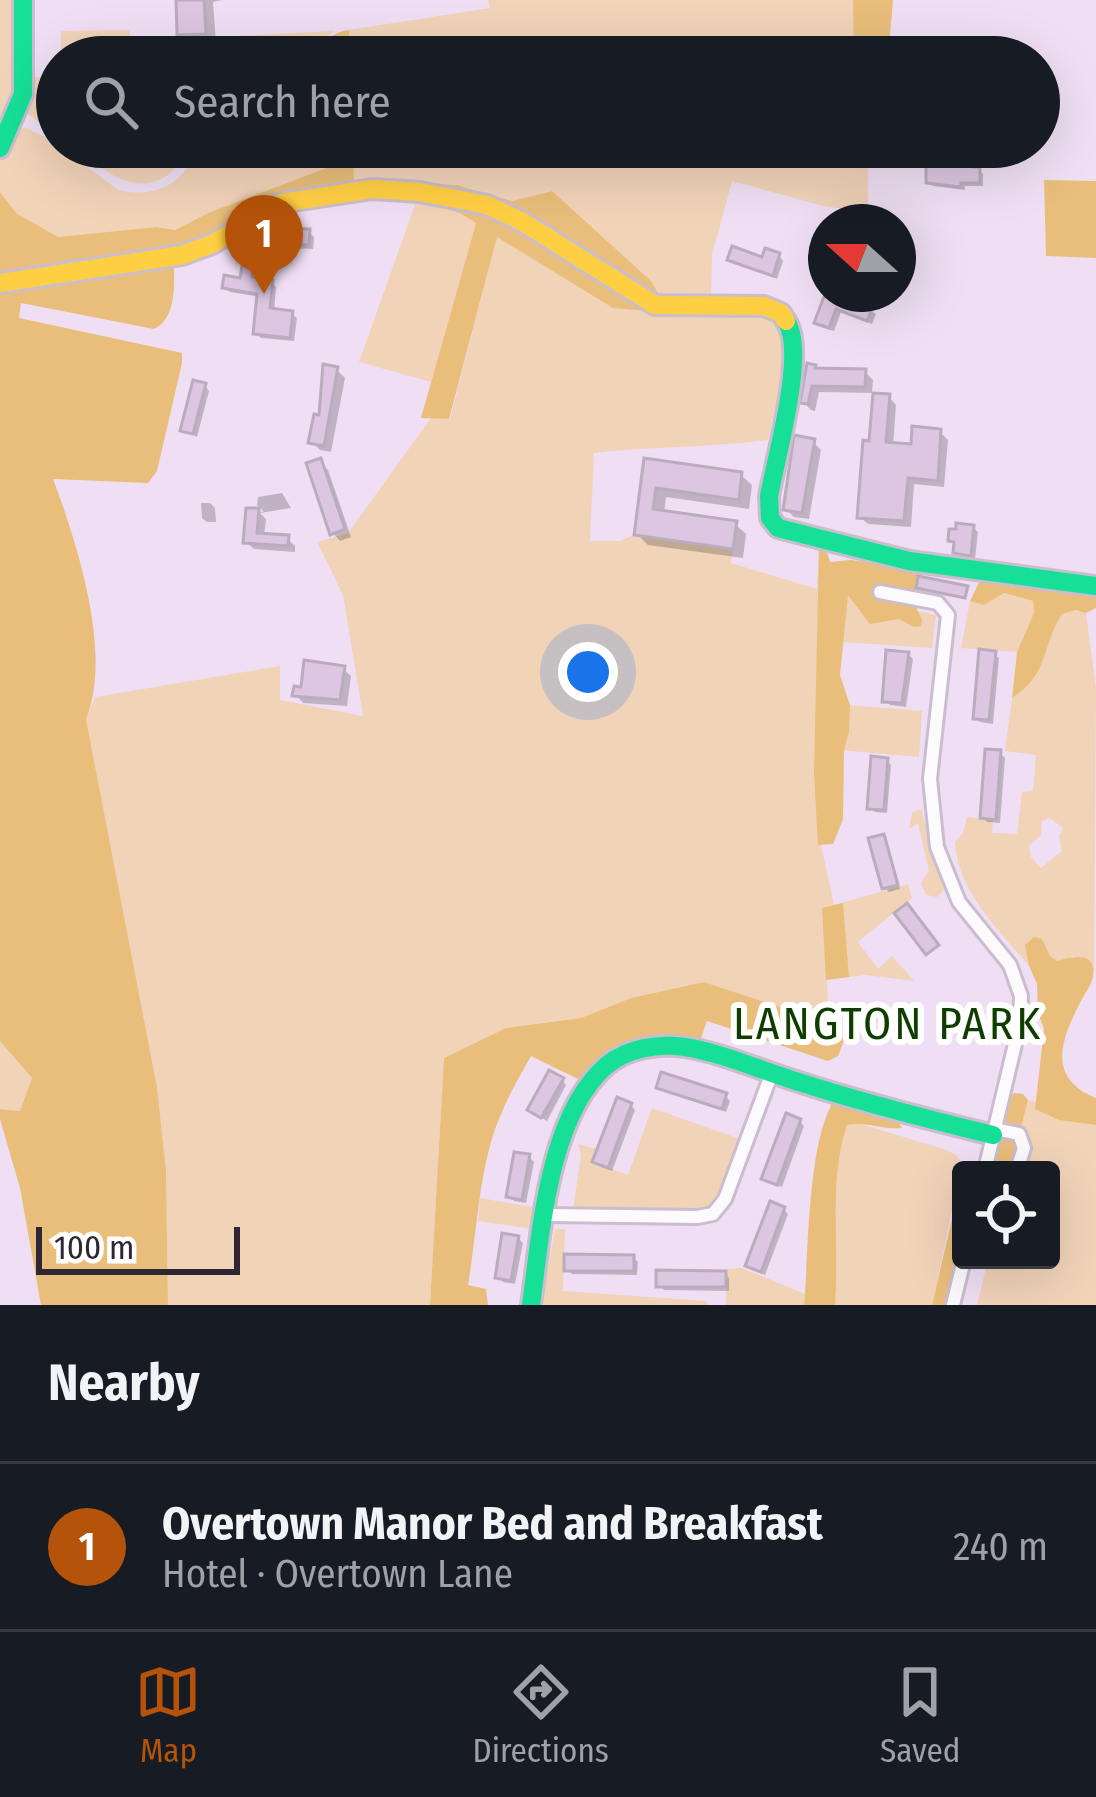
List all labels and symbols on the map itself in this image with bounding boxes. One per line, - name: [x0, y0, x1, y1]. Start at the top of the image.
- pin: 1: [225, 195, 303, 294]
- north arrow: [808, 204, 916, 312]
- your location: [558, 642, 618, 702]
- district label: LANGTON PARK: [733, 997, 1043, 1051]
- scale bar: [36, 1221, 240, 1274]

